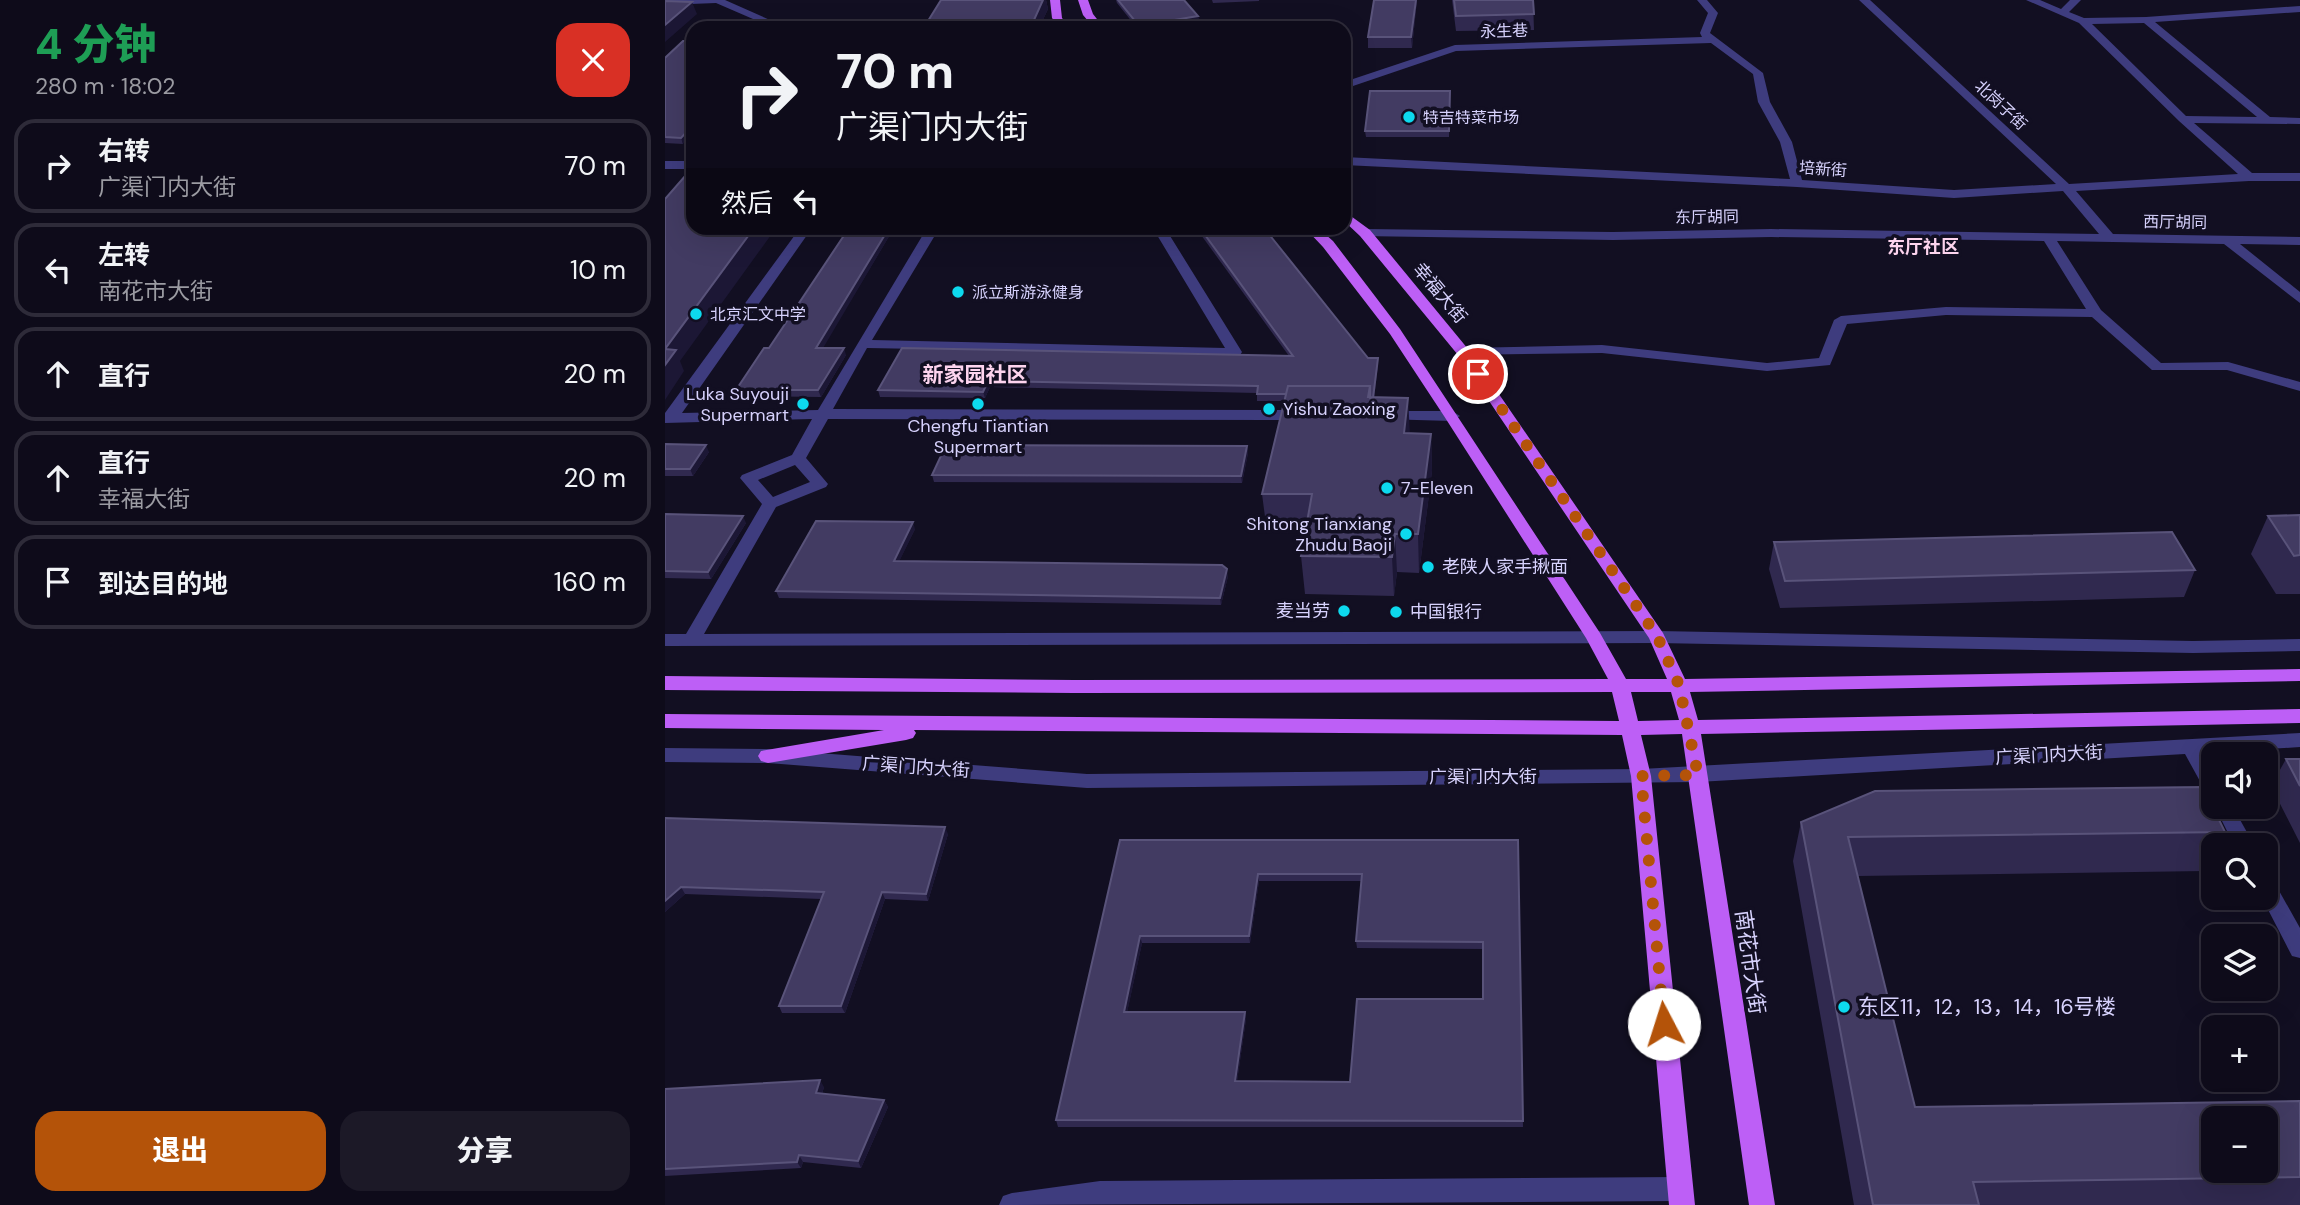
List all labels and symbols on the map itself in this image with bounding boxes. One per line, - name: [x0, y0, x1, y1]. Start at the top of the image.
- street label: 永生巷: [1480, 20, 1528, 42]
- street label: 北岗子街: [1970, 75, 2032, 135]
- place label: 特吉特菜市场: [1423, 107, 1519, 128]
- marker: 特吉特菜市场: [1401, 109, 1417, 125]
- street label: 培新街: [1798, 157, 1848, 181]
- street label: 东厅胡同: [1675, 206, 1739, 228]
- street label: 西厅胡同: [2143, 211, 2207, 233]
- district label: 东厅社区: [1887, 235, 1959, 259]
- street label: 幸福大街: [1408, 258, 1472, 328]
- place label: 派立斯游泳健身: [972, 282, 1084, 303]
- marker: 派立斯游泳健身: [950, 284, 966, 300]
- place label: 北京汇文中学: [710, 304, 806, 325]
- marker: 北京汇文中学: [688, 306, 704, 322]
- pin: [1448, 344, 1508, 404]
- district label: 新家园社区: [923, 361, 1028, 389]
- place label: Luka Suyouji Supermart: [686, 382, 789, 427]
- marker: Luka Suyouji Supermart: [795, 396, 811, 412]
- marker: Chengfu Tiantian Supermart: [970, 396, 986, 412]
- place label: Yishu Zaoxing: [1283, 397, 1396, 421]
- marker: Yishu Zaoxing: [1261, 401, 1277, 417]
- place label: Chengfu Tiantian Supermart: [907, 414, 1049, 459]
- place label: 7-Eleven: [1401, 476, 1473, 500]
- marker: 7-Eleven: [1379, 480, 1395, 496]
- place label: Shitong Tianxiang Zhudu Baoji: [1246, 512, 1392, 557]
- marker: Shitong Tianxiang Zhudu Baoji: [1398, 526, 1414, 542]
- place label: 老陕人家手揪面: [1442, 555, 1568, 579]
- marker: 老陕人家手揪面: [1420, 559, 1436, 575]
- place label: 麦当劳: [1276, 599, 1330, 623]
- place label: 中国银行: [1410, 600, 1482, 624]
- marker: 麦当劳: [1336, 603, 1352, 619]
- marker: 中国银行: [1388, 604, 1404, 620]
- street label: 广渠门内大街: [1994, 740, 2104, 770]
- street label: 广渠门内大街: [861, 751, 971, 783]
- street label: 广渠门内大街: [1429, 765, 1537, 789]
- street label: 南花市大街: [1729, 908, 1771, 1016]
- position arrow: [1627, 987, 1701, 1061]
- place label: 东区11，12，13，14，16号楼: [1858, 993, 2116, 1021]
- marker: 东区11，12，13，14，16号楼: [1836, 999, 1852, 1015]

